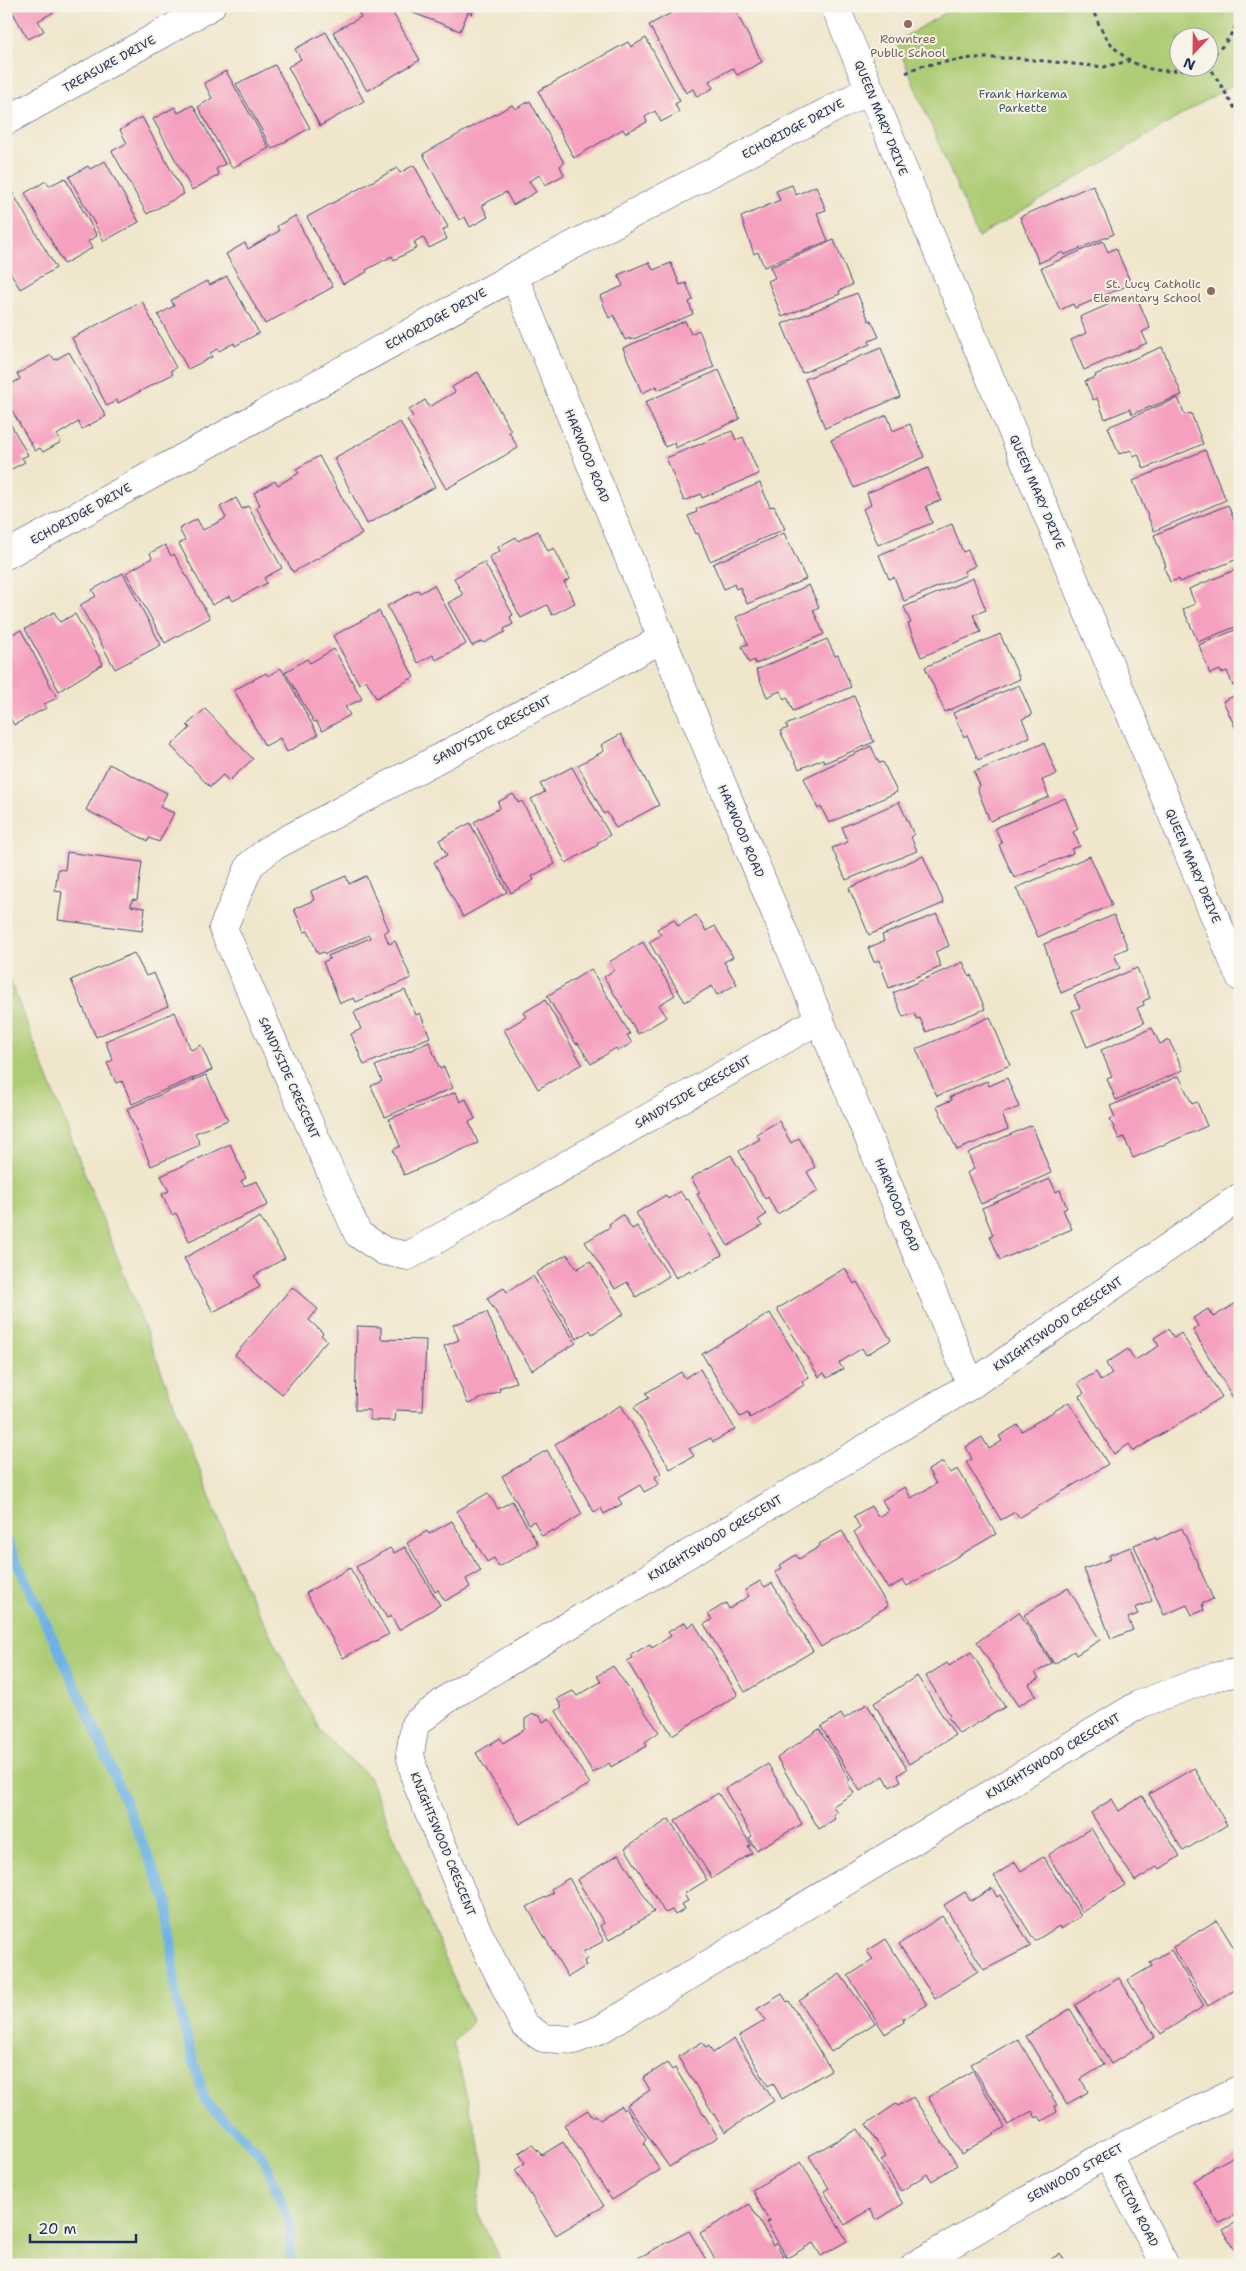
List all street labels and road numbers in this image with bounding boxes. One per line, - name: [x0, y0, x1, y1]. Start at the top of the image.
- street label: TREASURE DRIVE: [60, 32, 158, 96]
- street label: QUEEN MARY DRIVE: [851, 58, 911, 178]
- street label: ECHORIDGE DRIVE: [739, 95, 847, 163]
- street label: ECHORIDGE DRIVE: [382, 284, 490, 354]
- street label: HARWOOD ROAD: [561, 407, 613, 505]
- street label: QUEEN MARY DRIVE: [1006, 432, 1068, 552]
- street label: ECHORIDGE DRIVE: [27, 479, 135, 549]
- street label: SANDYSIDE CRESCENT: [430, 692, 555, 768]
- street label: HARWOOD ROAD: [714, 782, 768, 880]
- street label: QUEEN MARY DRIVE: [1162, 806, 1224, 926]
- street label: SANDYSIDE CRESCENT: [255, 1014, 323, 1142]
- street label: SANDYSIDE CRESCENT: [632, 1052, 755, 1132]
- street label: HARWOOD ROAD: [871, 1156, 923, 1254]
- street label: KNIGHTSWOOD CRESCENT: [990, 1273, 1126, 1375]
- street label: KNIGHTSWOOD CRESCENT: [645, 1491, 786, 1585]
- street label: KNIGHTSWOOD CRESCENT: [983, 1709, 1124, 1803]
- street label: KNIGHTSWOOD CRESCENT: [407, 1769, 480, 1919]
- street label: SENWOOD STREET: [1024, 2140, 1126, 2206]
- street label: KELTON ROAD: [1110, 2170, 1162, 2250]

